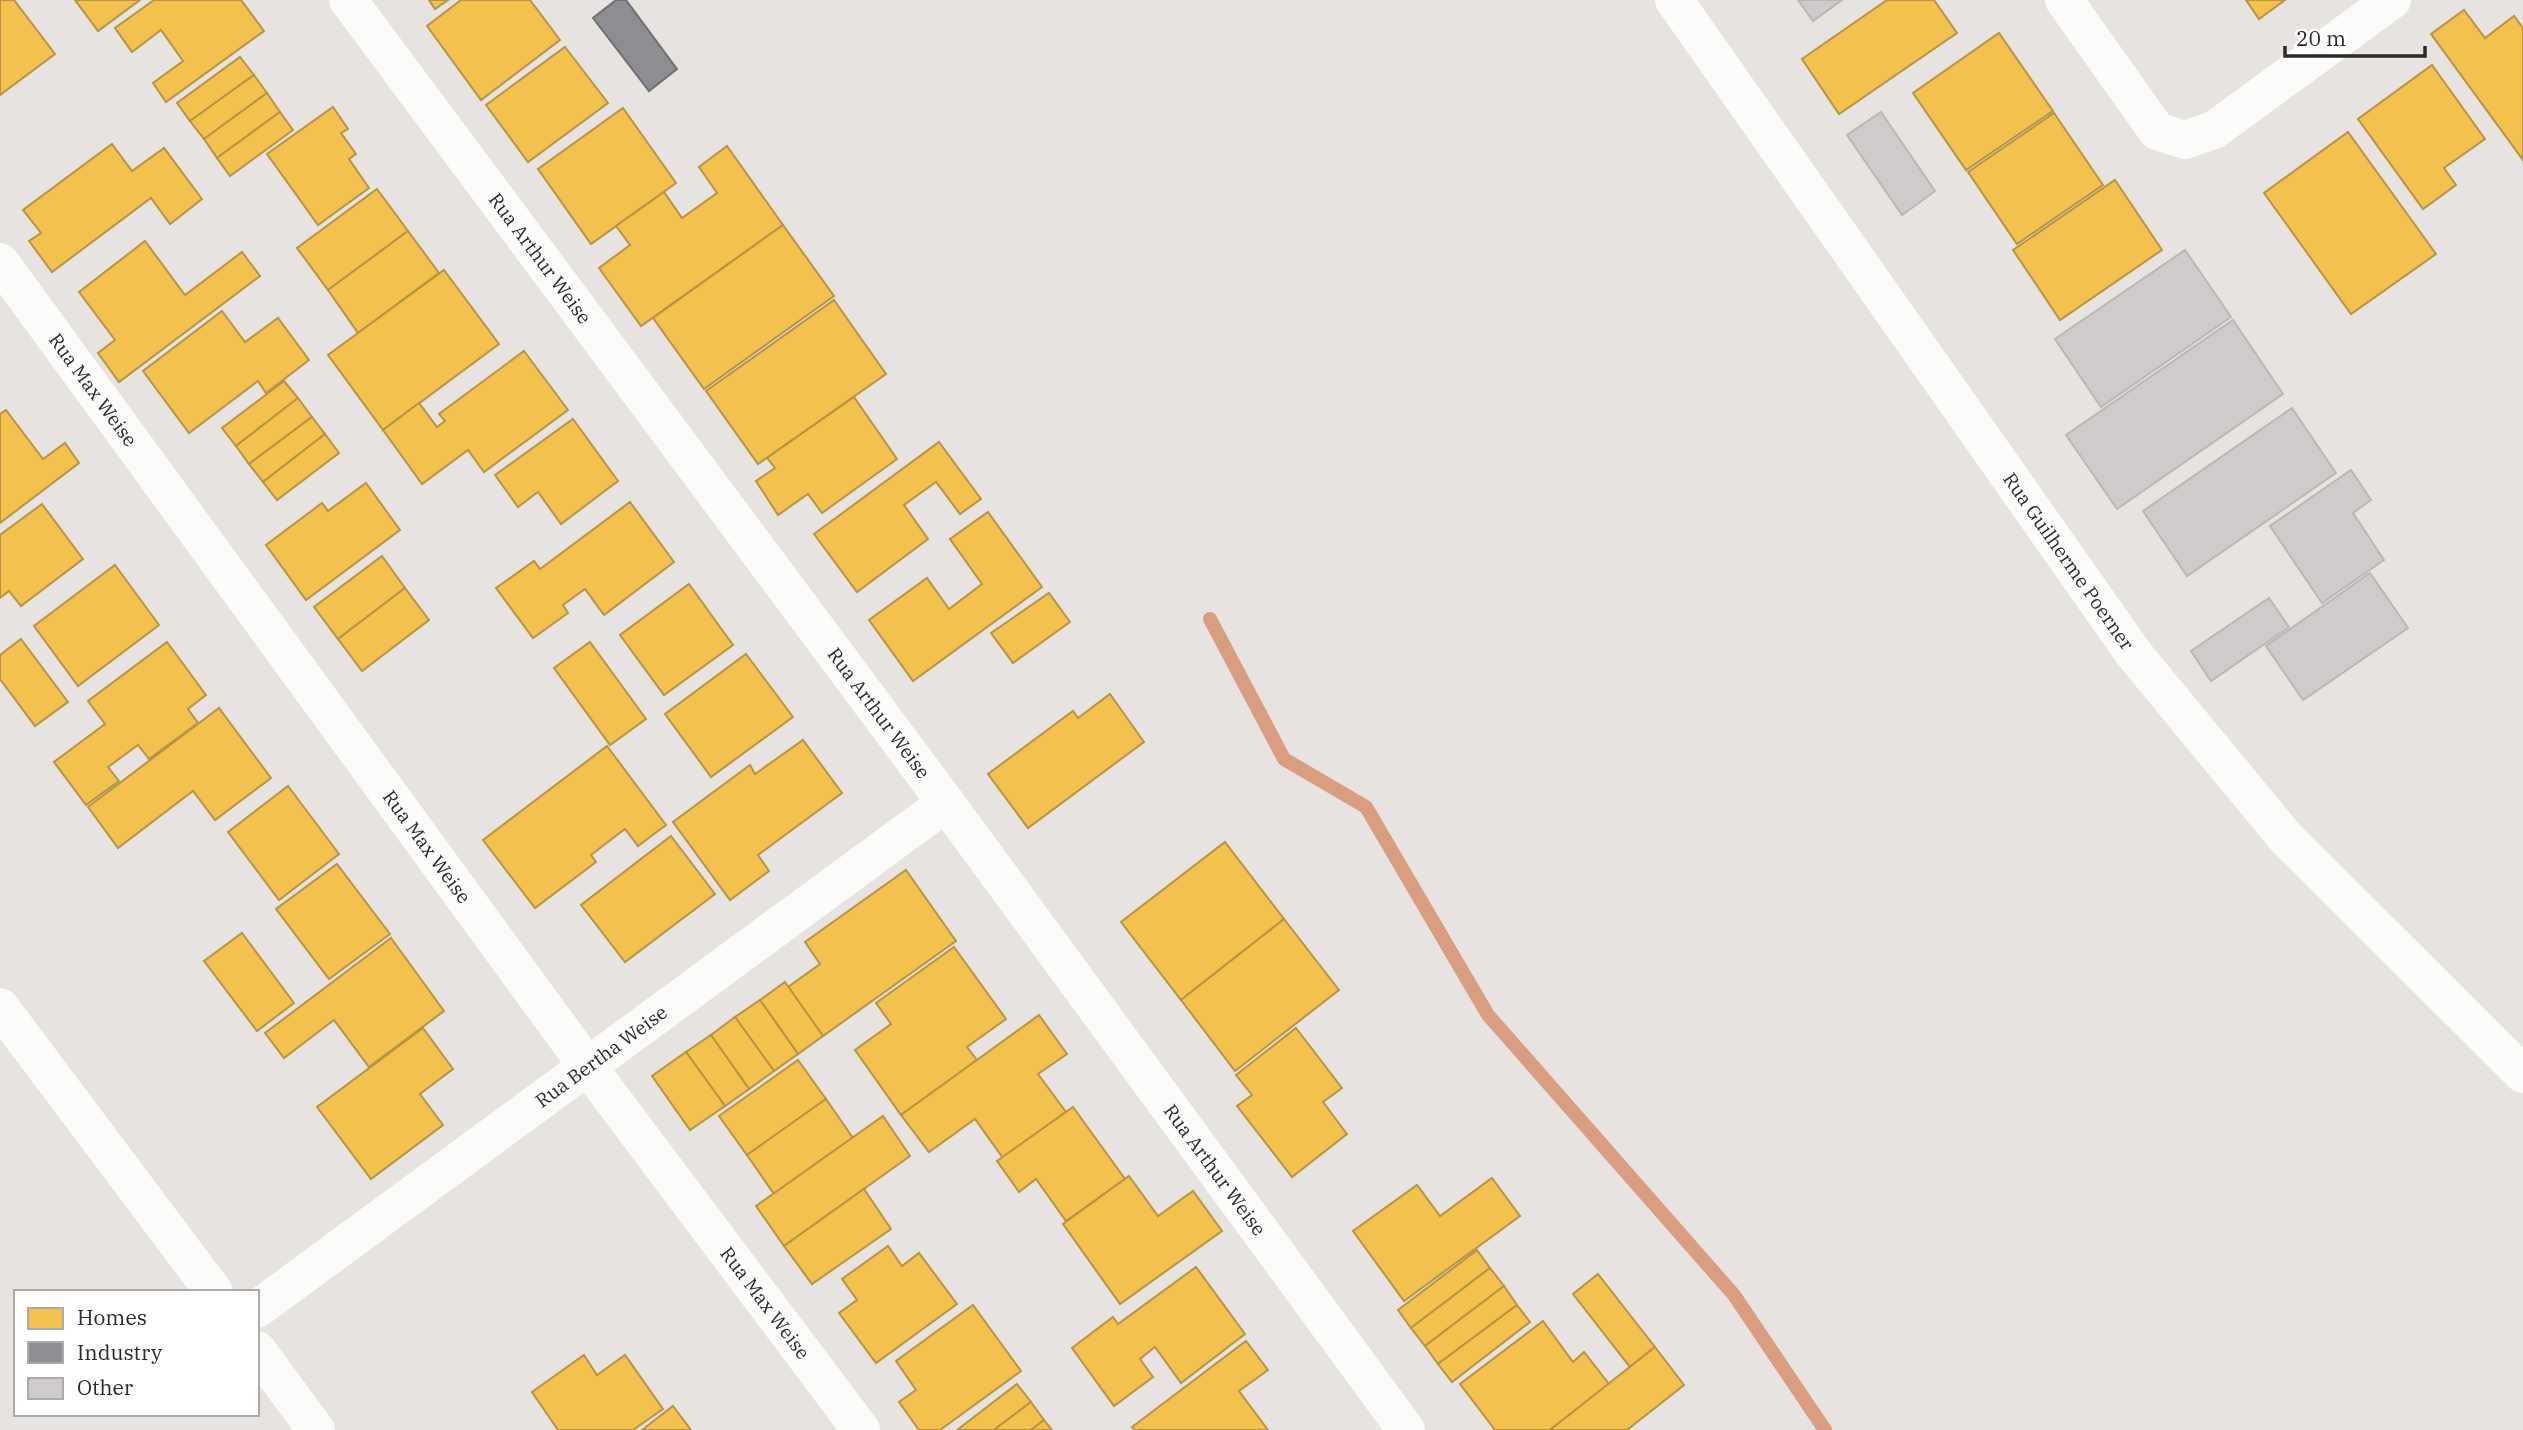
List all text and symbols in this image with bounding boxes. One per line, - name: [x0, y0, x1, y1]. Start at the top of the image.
- scale bar: [2285, 14, 2425, 58]
- text: 20 m: [2296, 24, 2346, 52]
- street label: Rua Arthur Weise: [484, 188, 597, 329]
- street label: Rua Max Weise: [44, 328, 143, 451]
- street label: Rua Guilherme Poerner: [1998, 468, 2140, 655]
- street label: Rua Arthur Weise: [822, 643, 936, 783]
- street label: Rua Max Weise: [378, 785, 476, 908]
- street label: Rua Bertha Weise: [531, 1000, 672, 1112]
- street label: Rua Arthur Weise: [1159, 1099, 1271, 1240]
- street label: Rua Max Weise: [715, 1242, 815, 1364]
- legend: [14, 1290, 259, 1416]
- text: Homes: [77, 1303, 147, 1331]
- text: Industry: [77, 1338, 163, 1366]
- text: Other: [77, 1373, 134, 1401]

